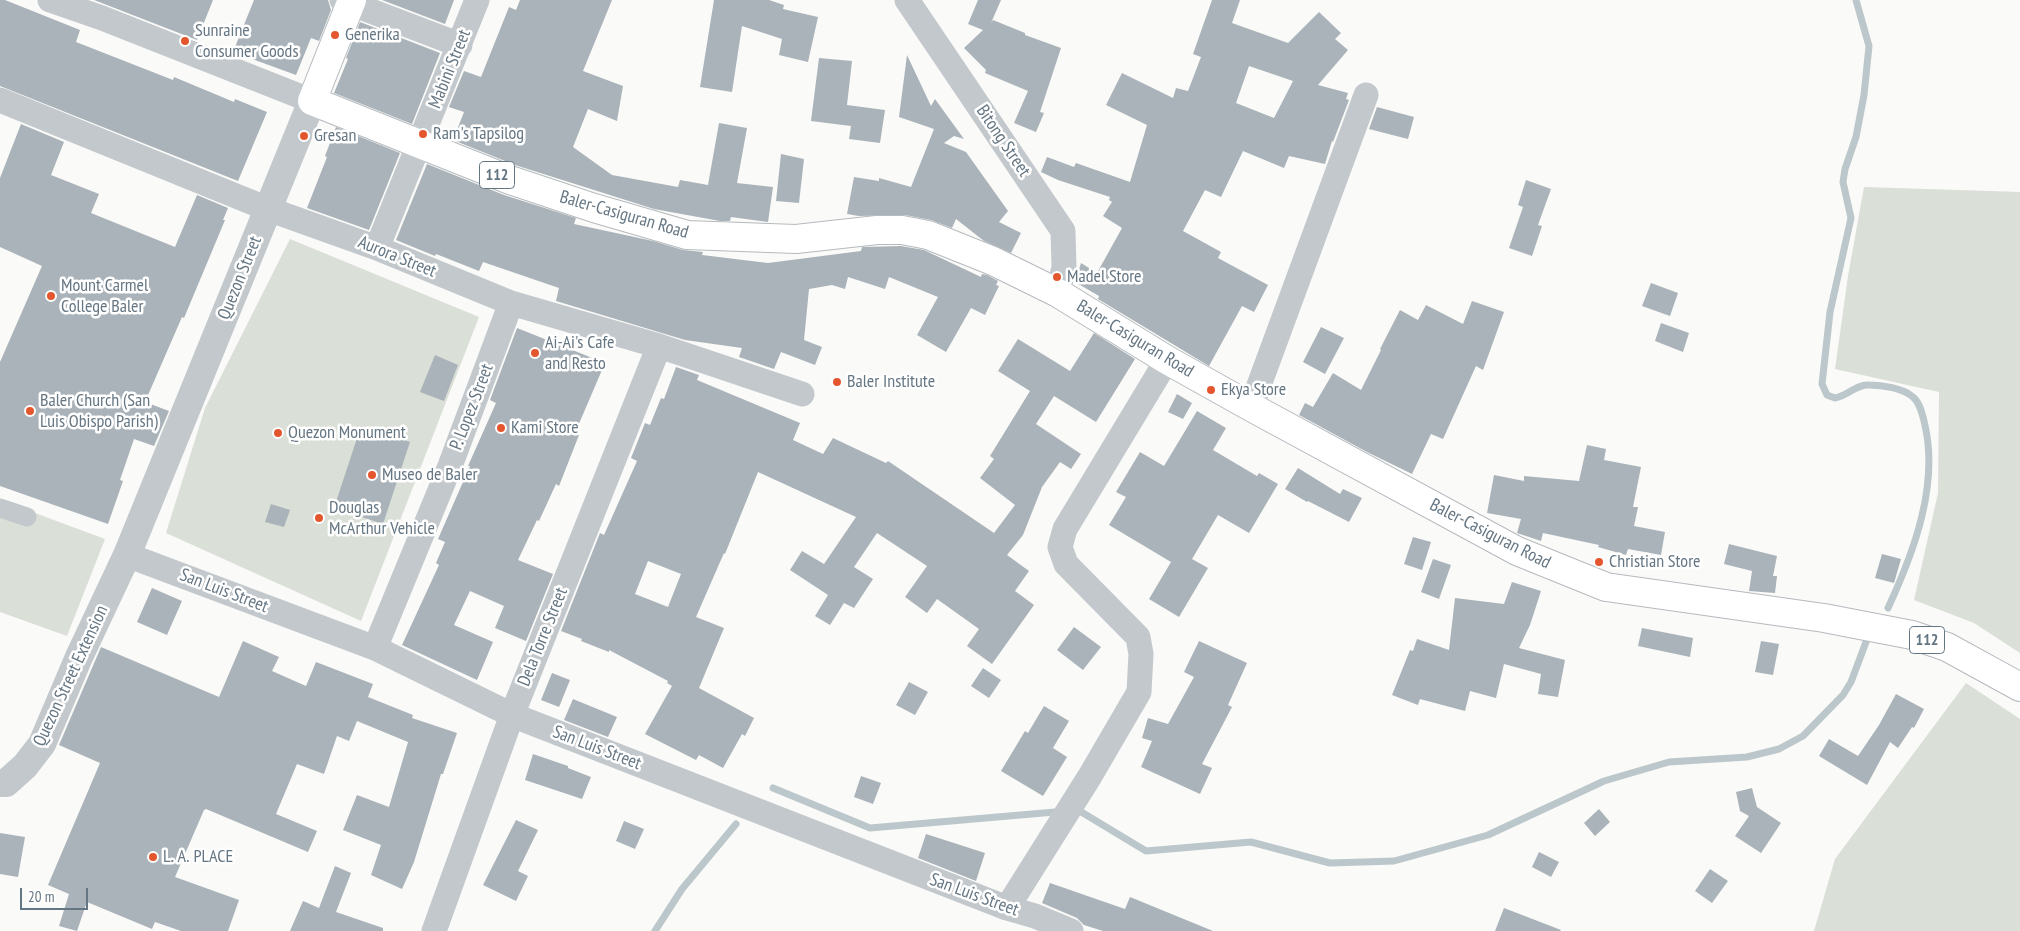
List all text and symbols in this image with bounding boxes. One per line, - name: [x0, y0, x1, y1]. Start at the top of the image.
- place label: Sunraine Consumer Goods: [195, 20, 298, 62]
- place label: Generika: [345, 24, 400, 46]
- street label: Mabini Street: [424, 26, 476, 112]
- marker: Generika: [329, 29, 341, 41]
- marker: Sunraine Consumer Goods: [179, 35, 191, 47]
- street label: Bitong Street: [971, 101, 1035, 181]
- place label: Ram's Tapsilog: [433, 123, 524, 145]
- place label: Gresan: [314, 125, 356, 147]
- marker: Ram's Tapsilog: [417, 128, 429, 140]
- marker: Gresan: [298, 130, 310, 142]
- road number: 112: [480, 162, 514, 188]
- street label: Baler-Casiguran Road: [557, 186, 691, 244]
- street label: Aurora Street: [355, 232, 439, 282]
- street label: Quezon Street: [214, 233, 266, 323]
- place label: Madel Store: [1067, 266, 1142, 288]
- marker: Madel Store: [1051, 271, 1063, 283]
- place label: Mount Carmel College Baler: [61, 275, 148, 318]
- marker: Mount Carmel College Baler: [45, 290, 57, 302]
- street label: Baler-Casiguran Road: [1073, 296, 1197, 382]
- place label: Ai-Ai's Cafe and Resto: [545, 332, 614, 374]
- marker: Ai-Ai's Cafe and Resto: [529, 347, 541, 359]
- street label: P. Lopez Street: [446, 361, 498, 453]
- place label: Baler Institute: [847, 371, 935, 393]
- marker: Baler Institute: [831, 376, 843, 388]
- place label: Ekya Store: [1221, 379, 1286, 401]
- marker: Ekya Store: [1205, 384, 1217, 396]
- place label: Baler Church (San Luis Obispo Parish): [40, 390, 158, 432]
- marker: Baler Church (San Luis Obispo Parish): [24, 405, 36, 417]
- place label: Kami Store: [511, 417, 579, 439]
- place label: Quezon Monument: [288, 422, 406, 444]
- marker: Kami Store: [495, 422, 507, 434]
- marker: Quezon Monument: [272, 427, 284, 439]
- place label: Museo de Baler: [382, 464, 478, 486]
- marker: Museo de Baler: [366, 469, 378, 481]
- street label: Baler-Casiguran Road: [1426, 494, 1554, 574]
- place label: Douglas McArthur Vehicle: [329, 497, 435, 540]
- marker: Douglas McArthur Vehicle: [313, 512, 325, 524]
- place label: Christian Store: [1609, 551, 1701, 573]
- marker: Christian Store: [1593, 556, 1605, 568]
- street label: San Luis Street: [177, 564, 271, 618]
- street label: Dela Torre Street: [513, 585, 573, 689]
- street label: Quezon Street Extension: [29, 602, 113, 750]
- road number: 112: [1910, 626, 1944, 654]
- street label: San Luis Street: [550, 721, 644, 775]
- place label: L. A. PLACE: [163, 846, 233, 868]
- marker: L. A. PLACE: [147, 851, 159, 863]
- street label: San Luis Street: [927, 869, 1021, 921]
- scale bar: [22, 878, 90, 910]
- text: 20 m: [28, 887, 54, 906]

